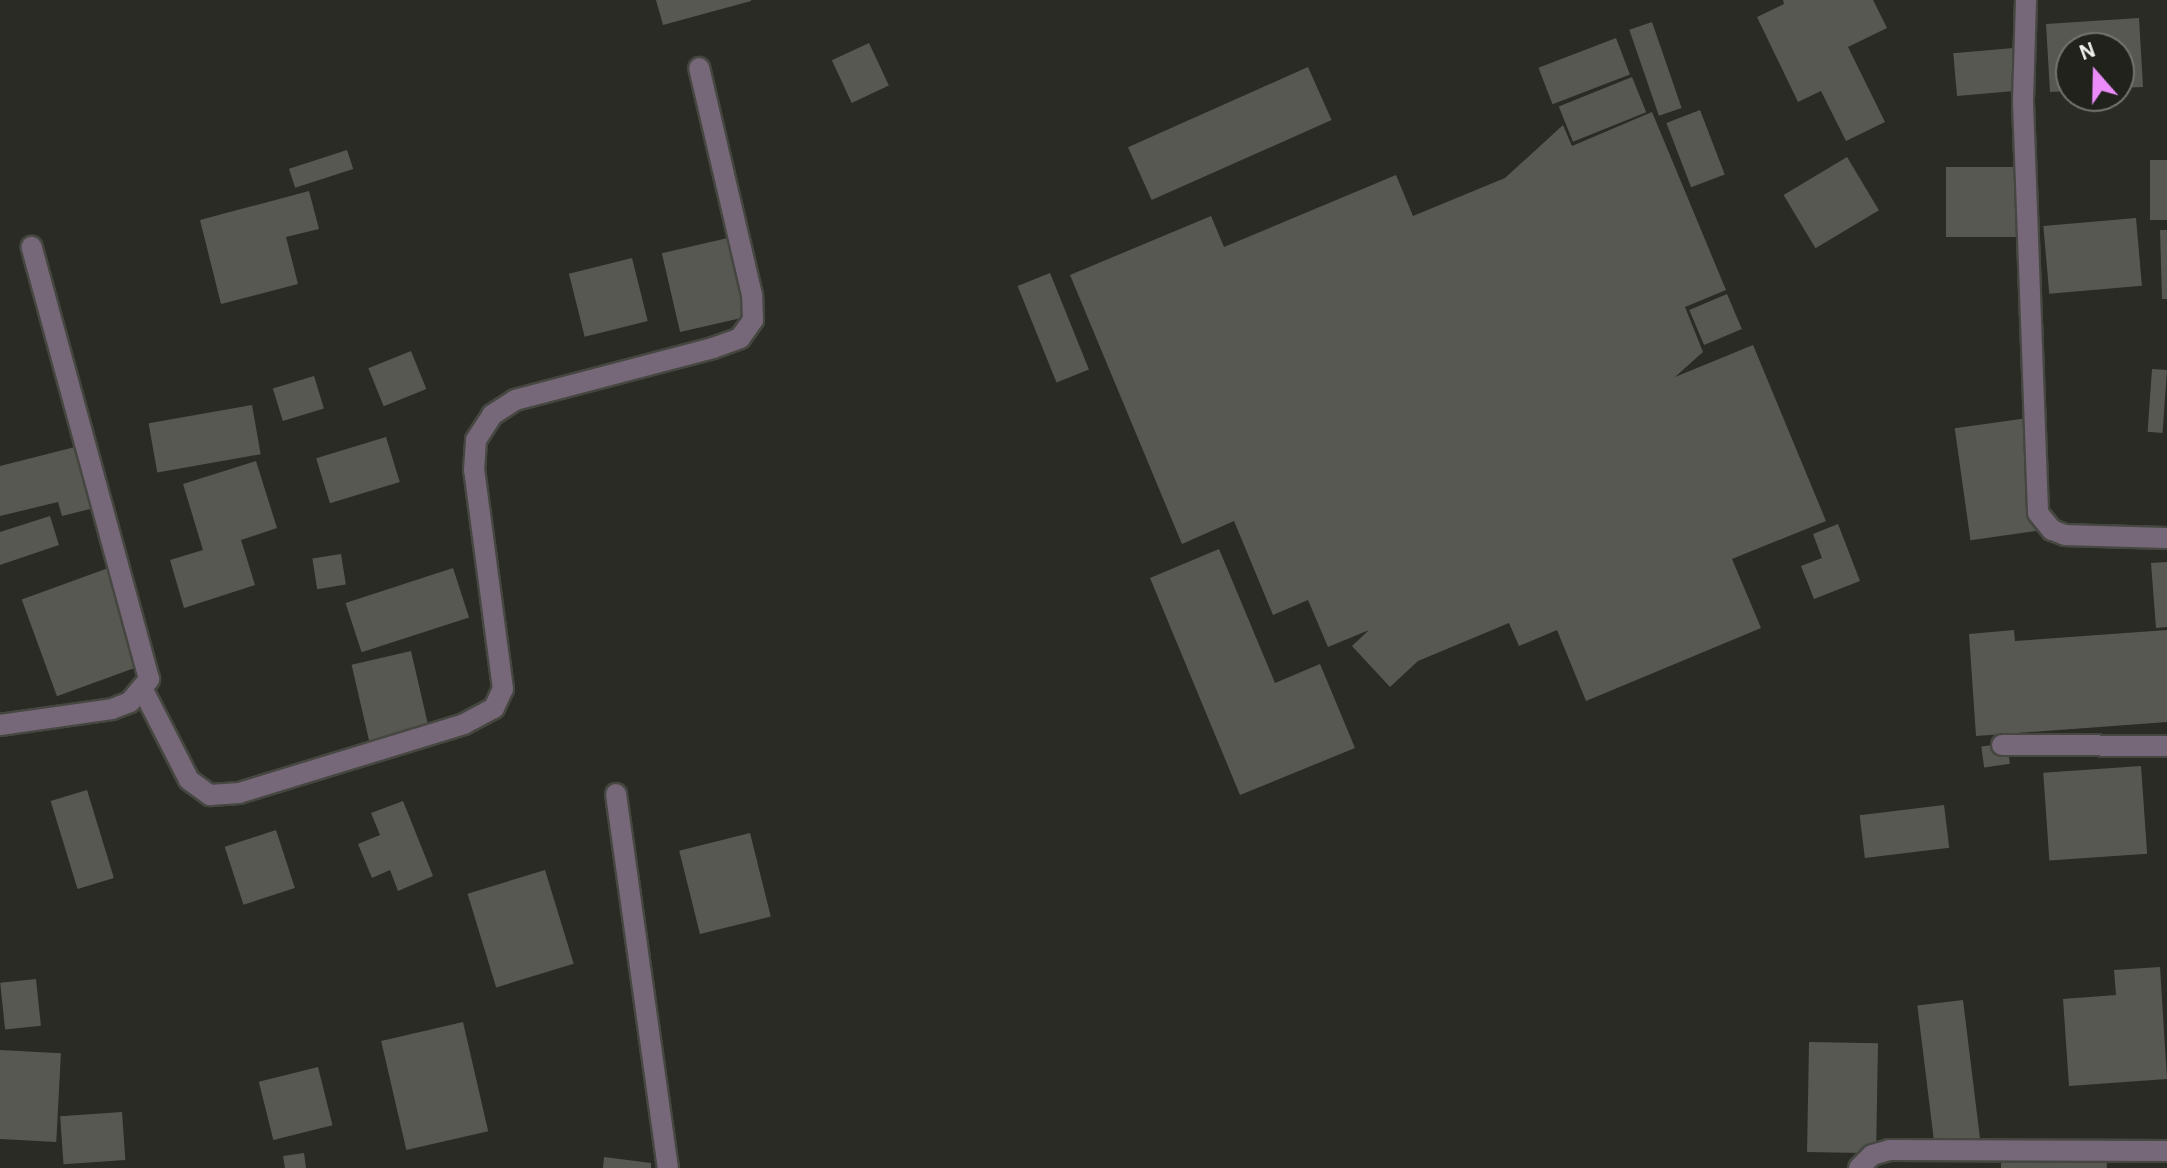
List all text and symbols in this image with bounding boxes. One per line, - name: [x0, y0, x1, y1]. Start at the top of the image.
- north arrow: [2055, 32, 2135, 112]
- text: N: [2077, 38, 2098, 64]

